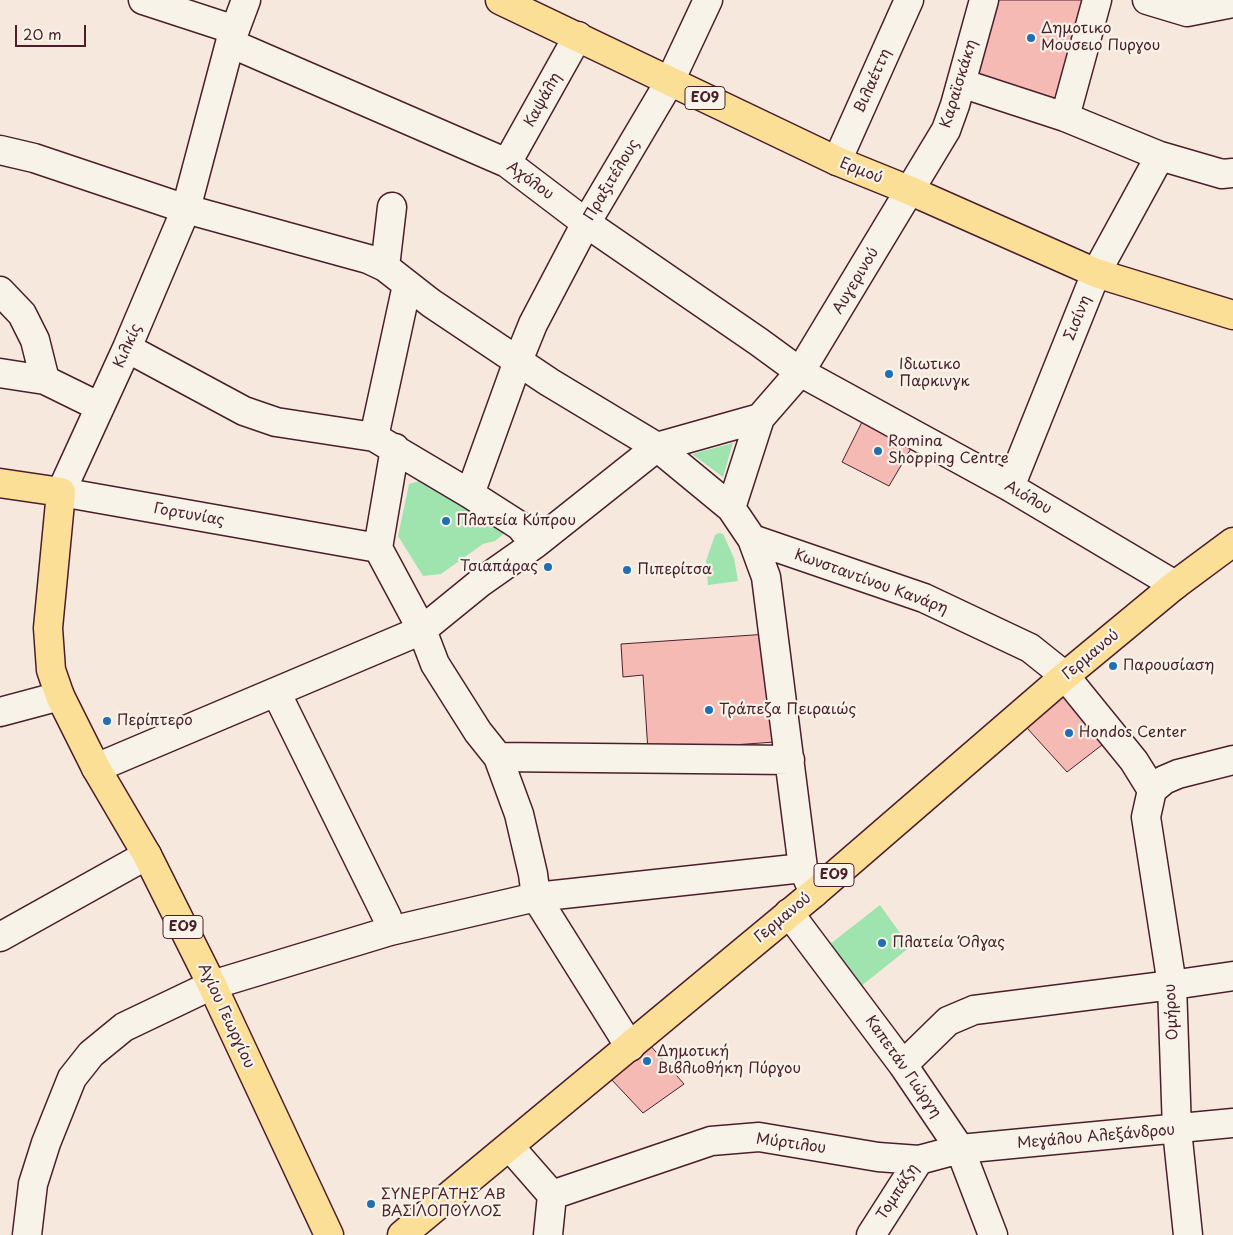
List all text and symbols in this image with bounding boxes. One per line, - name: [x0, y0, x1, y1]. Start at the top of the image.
- scale bar: [18, 15, 89, 47]
- place label: Δημοτικο Μουσειο Πυργου: [1041, 20, 1160, 55]
- text: 20 m: [23, 22, 62, 45]
- marker: Δημοτικο Μουσειο Πυργου: [1025, 32, 1037, 44]
- street label: Καραϊσκάκη: [937, 38, 981, 130]
- street label: Βιλαέττη: [851, 46, 895, 116]
- street label: Καψάλη: [521, 70, 565, 130]
- road number: ΕΟ9: [685, 86, 725, 110]
- street label: Πραξιτέλους: [581, 136, 643, 224]
- street label: Ερμού: [837, 154, 885, 188]
- street label: Αχόλου: [503, 158, 557, 204]
- street label: Αυγερινού: [829, 245, 883, 317]
- street label: Σισίνη: [1061, 293, 1095, 343]
- street label: Κιλκίς: [110, 321, 146, 371]
- place label: Ιδιωτικο Παρκινγκ: [899, 356, 970, 391]
- marker: Ιδιωτικο Παρκινγκ: [883, 368, 895, 380]
- place label: Romina Shopping Centre: [888, 433, 1009, 468]
- marker: Romina Shopping Centre: [872, 445, 884, 457]
- street label: Αιόλου: [1001, 477, 1055, 519]
- street label: Γορτυνίας: [152, 500, 226, 530]
- place label: Πλατεία Κύπρου: [456, 512, 576, 530]
- marker: Πλατεία Κύπρου: [440, 515, 452, 527]
- street label: Κωνσταντίνου Κανάρη: [792, 546, 950, 618]
- place label: Τσιαπάρας: [460, 558, 538, 576]
- marker: Τσιαπάρας: [542, 561, 554, 573]
- place label: Πιπερίτσα: [637, 561, 712, 579]
- marker: Πιπερίτσα: [621, 564, 633, 576]
- street label: Γερμανού: [1059, 626, 1123, 684]
- place label: Παρουσίαση: [1123, 657, 1215, 675]
- marker: Παρουσίαση: [1107, 660, 1119, 672]
- place label: Τράπεζα Πειραιώς: [719, 701, 856, 719]
- marker: Τράπεζα Πειραιώς: [703, 704, 715, 716]
- place label: Περίπτερο: [117, 712, 193, 730]
- marker: Περίπτερο: [101, 715, 113, 727]
- place label: Hondos Center: [1079, 724, 1186, 742]
- marker: Hondos Center: [1063, 727, 1075, 739]
- road number: ΕΟ9: [814, 864, 854, 886]
- street label: Γερμανού: [751, 889, 815, 947]
- road number: ΕΟ9: [163, 916, 203, 939]
- place label: Πλατεία Όλγας: [892, 934, 1005, 952]
- marker: Πλατεία Όλγας: [876, 937, 888, 949]
- street label: Αγίου Γεωργίου: [194, 961, 258, 1071]
- street label: Ομήρου: [1162, 983, 1182, 1041]
- street label: Καπετάν Γιώργη: [861, 1013, 945, 1121]
- place label: Δημοτική Βιβλιοθήκη Πύργου: [657, 1043, 801, 1078]
- marker: Δημοτική Βιβλιοθήκη Πύργου: [641, 1055, 653, 1067]
- street label: Μεγάλου Αλεξάνδρου: [1016, 1121, 1176, 1153]
- street label: Μύρτιλου: [755, 1130, 827, 1158]
- street label: Τομπάζη: [873, 1160, 923, 1224]
- place label: ΣΥΝΕΡΓΑΤΗΣ ΑΒ ΒΑΣΙΛΟΠΟΥΛΟΣ: [381, 1186, 506, 1221]
- marker: ΣΥΝΕΡΓΑΤΗΣ ΑΒ ΒΑΣΙΛΟΠΟΥΛΟΣ: [365, 1198, 377, 1210]

